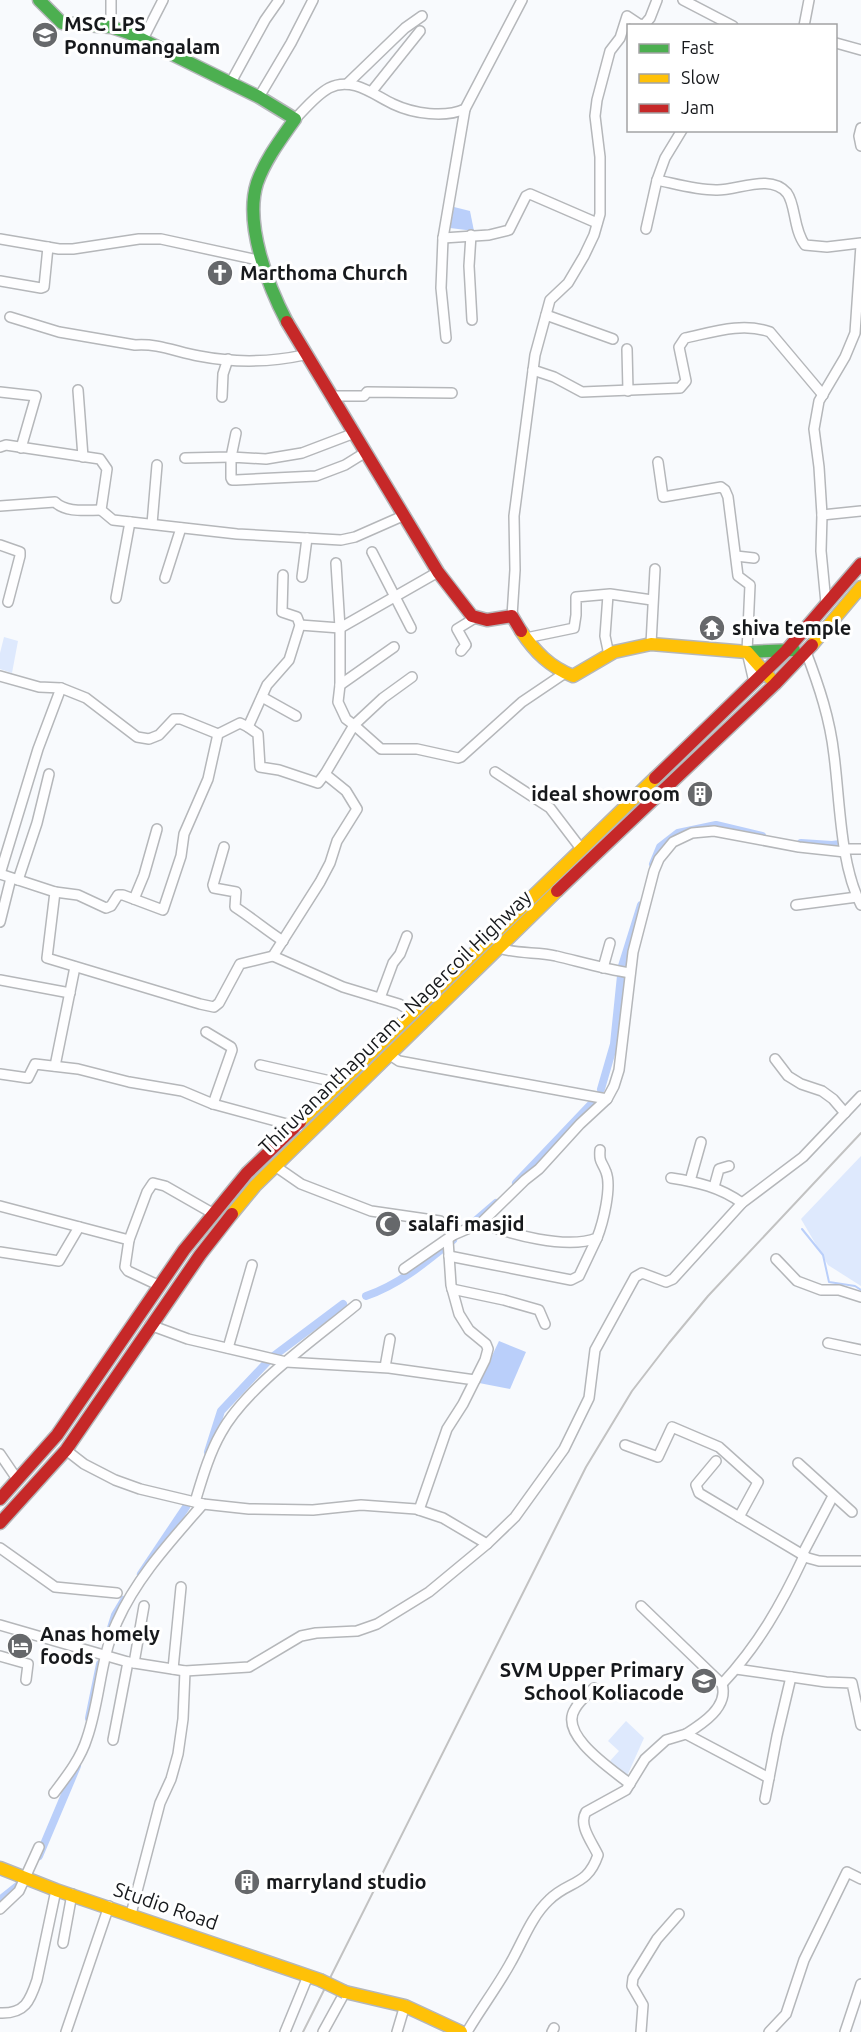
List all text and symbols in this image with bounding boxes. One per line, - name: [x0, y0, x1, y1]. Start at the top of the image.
- place label: MSC LPS Ponnumangalam: [64, 12, 220, 58]
- school or university icon: MSC LPS Ponnumangalam: [30, 20, 60, 50]
- legend: [627, 24, 837, 132]
- text: Fast: [681, 37, 714, 57]
- text: Slow: [681, 67, 720, 87]
- text: Jam: [681, 97, 715, 117]
- church icon: Marthoma Church: [205, 258, 235, 288]
- place label: Marthoma Church: [240, 261, 408, 284]
- temple icon: shiva temple: [697, 613, 727, 643]
- place label: shiva temple: [732, 616, 851, 639]
- building icon: ideal showroom: [685, 779, 715, 809]
- place label: ideal showroom: [531, 782, 680, 805]
- street label: Thiruvananthapuram - Nagercoil Highway: [254, 885, 536, 1158]
- mosque icon: salafi masjid: [373, 1209, 403, 1239]
- place label: salafi masjid: [408, 1212, 525, 1235]
- place label: Anas homely foods: [40, 1622, 160, 1668]
- hotel icon: Anas homely foods: [5, 1631, 35, 1661]
- place label: SVM Upper Primary School Koliacode: [500, 1658, 684, 1704]
- school or university icon: SVM Upper Primary School Koliacode: [689, 1666, 719, 1696]
- building icon: marryland studio: [232, 1867, 262, 1897]
- place label: marryland studio: [266, 1870, 427, 1893]
- street label: Studio Road: [111, 1877, 221, 1934]

